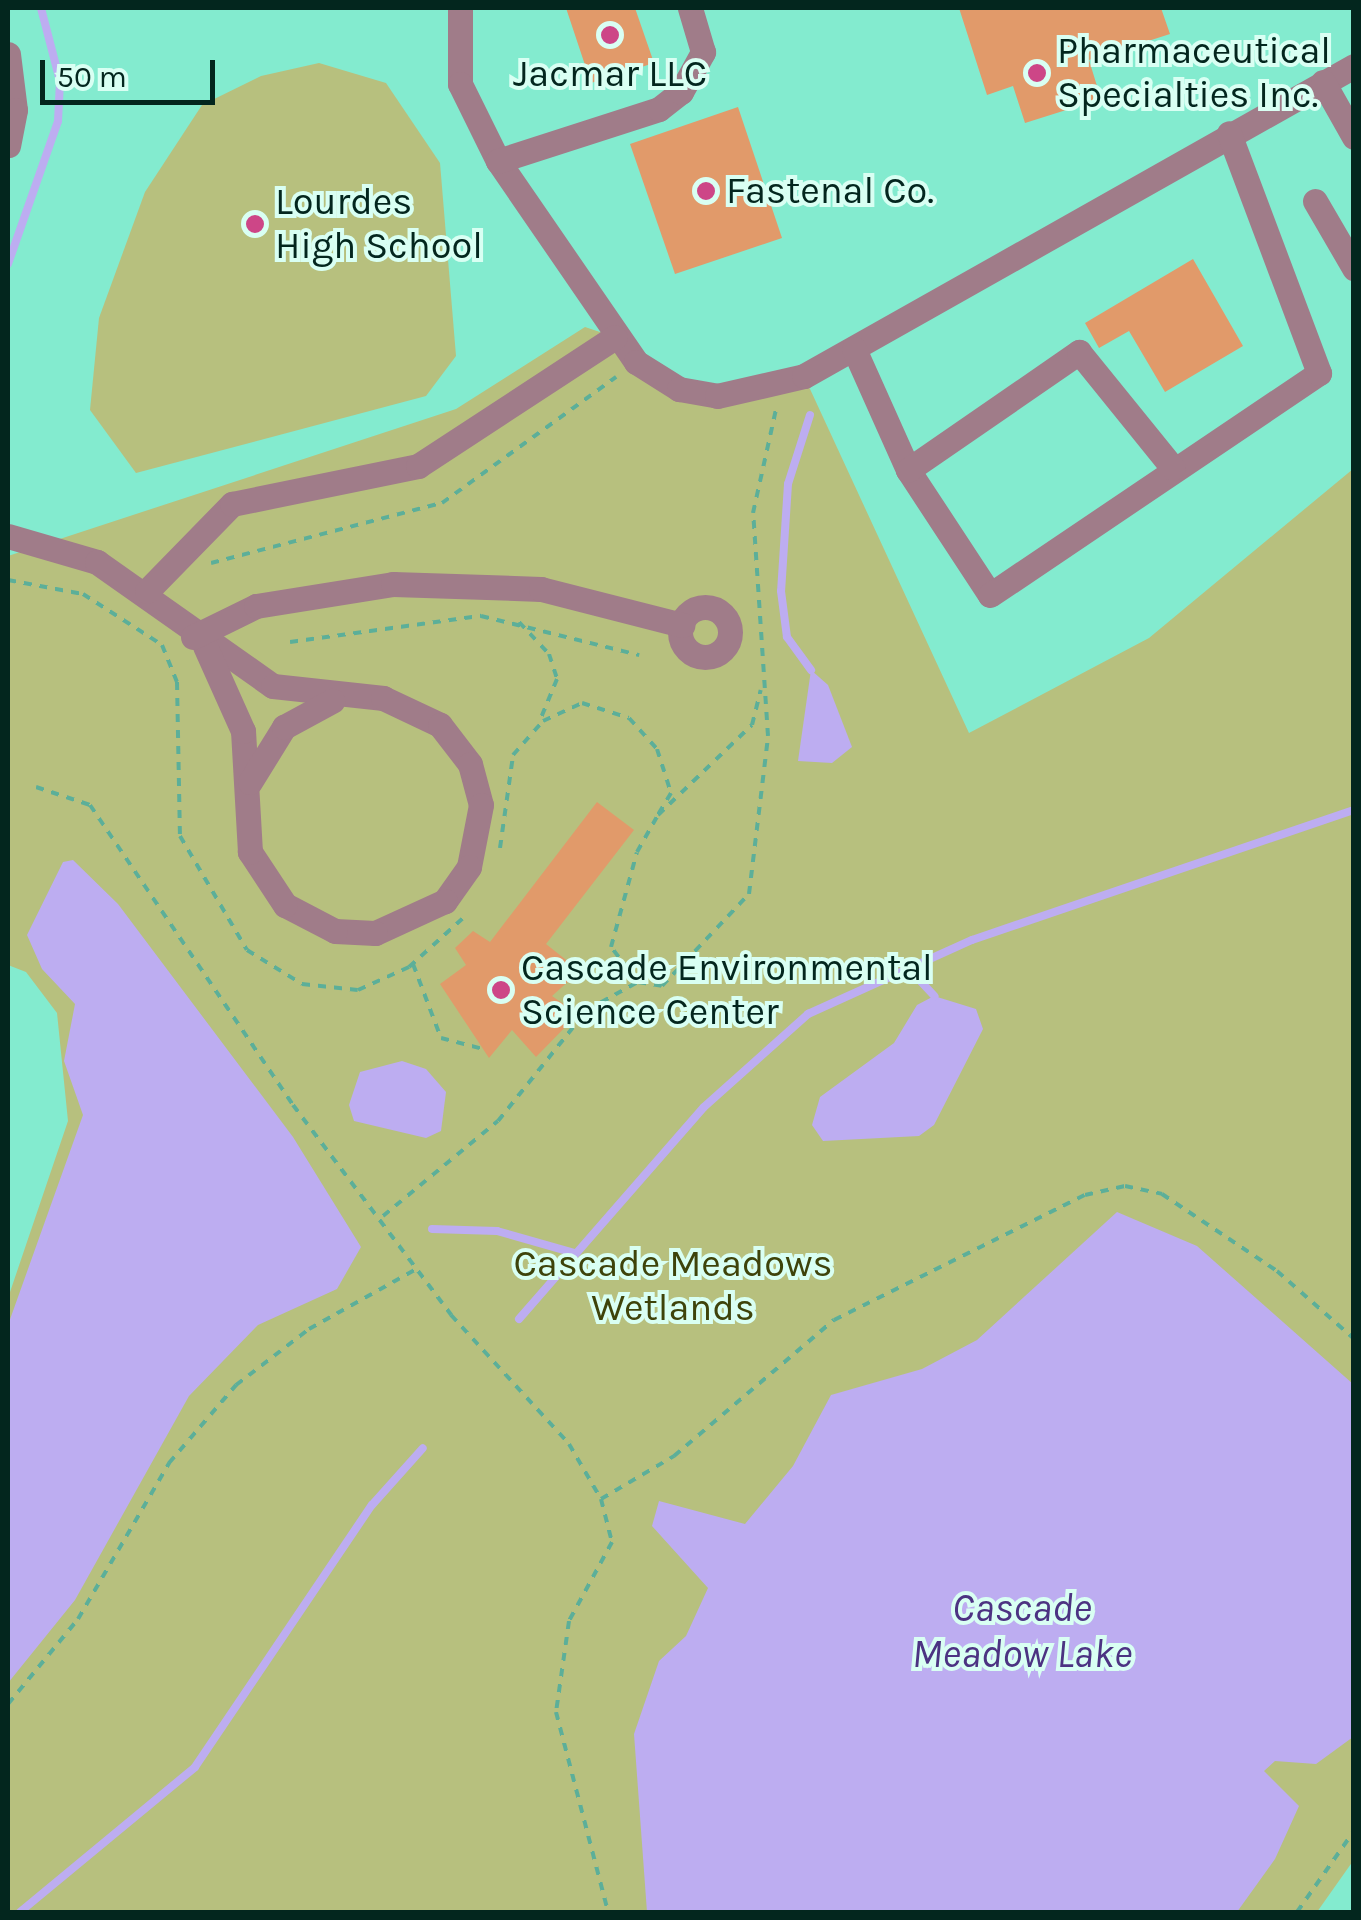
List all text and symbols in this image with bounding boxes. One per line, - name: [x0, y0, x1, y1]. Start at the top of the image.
- marker: Jacmar LLC: [599, 24, 621, 46]
- place label: Pharmaceutical Specialties Inc.: [1057, 28, 1331, 117]
- scale bar: [45, 40, 220, 102]
- place label: Jacmar LLC: [513, 51, 707, 97]
- text: 50 m: [57, 59, 127, 95]
- marker: Pharmaceutical Specialties Inc.: [1026, 62, 1048, 84]
- place label: Fastenal Co.: [726, 168, 934, 214]
- place label: Lourdes High School: [275, 179, 483, 268]
- marker: Fastenal Co.: [695, 180, 717, 202]
- marker: Lourdes High School: [244, 213, 266, 235]
- place label: Cascade Environmental Science Center: [521, 945, 933, 1034]
- marker: Cascade Environmental Science Center: [490, 979, 512, 1001]
- park label: Cascade Meadows Wetlands: [513, 1241, 833, 1330]
- water label: Cascade Meadow Lake: [912, 1584, 1132, 1678]

